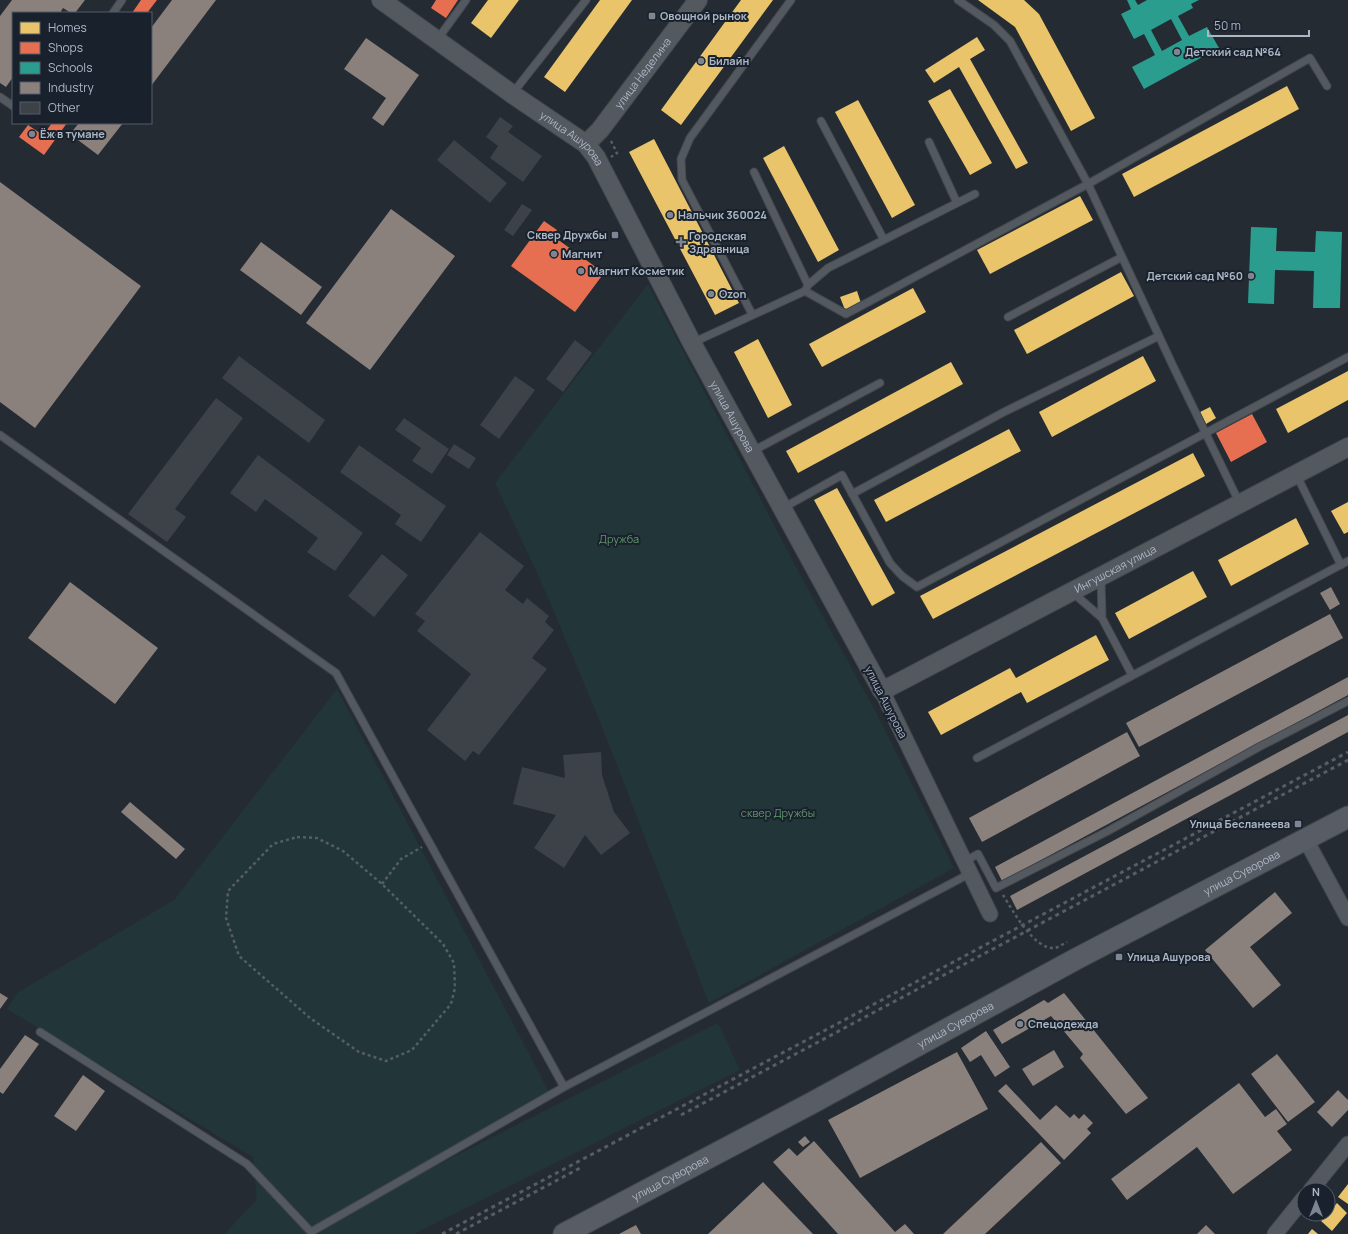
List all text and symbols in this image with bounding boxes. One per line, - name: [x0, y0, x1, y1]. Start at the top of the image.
- place label: Овощной рынок: [660, 8, 748, 23]
- marker: Овощной рынок: [647, 11, 657, 21]
- legend: [12, 12, 152, 124]
- scale bar: [1208, 12, 1309, 38]
- text: 50 m: [1214, 17, 1241, 34]
- text: Homes: [48, 19, 87, 36]
- street label: улица Неделина: [611, 34, 674, 112]
- text: Shops: [48, 39, 83, 56]
- place label: Детский сад №64: [1185, 44, 1281, 59]
- marker: Детский сад №64: [1172, 47, 1182, 57]
- place label: Билайн: [709, 53, 749, 68]
- marker: Билайн: [696, 56, 706, 66]
- text: Schools: [48, 59, 92, 76]
- text: Industry: [48, 79, 94, 96]
- text: Other: [48, 99, 81, 116]
- street label: улица Ашурова: [537, 107, 607, 168]
- place label: Ёж в тумане: [40, 126, 105, 141]
- marker: Ёж в тумане: [27, 129, 37, 139]
- place label: Нальчик 360024: [678, 207, 767, 222]
- marker: Нальчик 360024: [665, 210, 675, 220]
- place label: Сквер Дружбы: [527, 227, 607, 242]
- place label: Городская Здравница: [689, 228, 749, 256]
- marker: Сквер Дружбы: [610, 230, 620, 240]
- marker: Городская Здравница: [676, 237, 686, 247]
- place label: Магнит: [562, 246, 603, 261]
- marker: Магнит: [549, 249, 559, 259]
- place label: Магнит Косметик: [589, 263, 685, 278]
- marker: Магнит Косметик: [576, 266, 586, 276]
- place label: Детский сад №60: [1146, 268, 1243, 283]
- marker: Детский сад №60: [1246, 271, 1256, 281]
- place label: Ozon: [719, 286, 746, 301]
- marker: Ozon: [706, 289, 716, 299]
- street label: улица Ашурова: [707, 378, 758, 455]
- park label: Дружба: [599, 531, 639, 546]
- street label: Ингушская улица: [1071, 541, 1158, 596]
- street label: улица Ашурова: [862, 663, 911, 741]
- park label: сквер Дружбы: [741, 805, 815, 820]
- place label: Улица Бесланеева: [1189, 816, 1290, 831]
- marker: Улица Бесланеева: [1293, 819, 1303, 829]
- street label: улица Суворова: [1200, 846, 1282, 898]
- place label: Улица Ашурова: [1127, 949, 1210, 964]
- marker: Улица Ашурова: [1114, 952, 1124, 962]
- street label: улица Суворова: [915, 997, 996, 1051]
- place label: Спецодежда: [1028, 1016, 1098, 1031]
- marker: Спецодежда: [1015, 1019, 1025, 1029]
- street label: улица Суворова: [629, 1151, 711, 1204]
- north arrow: [1296, 1182, 1336, 1222]
- text: N: [1312, 1184, 1320, 1199]

